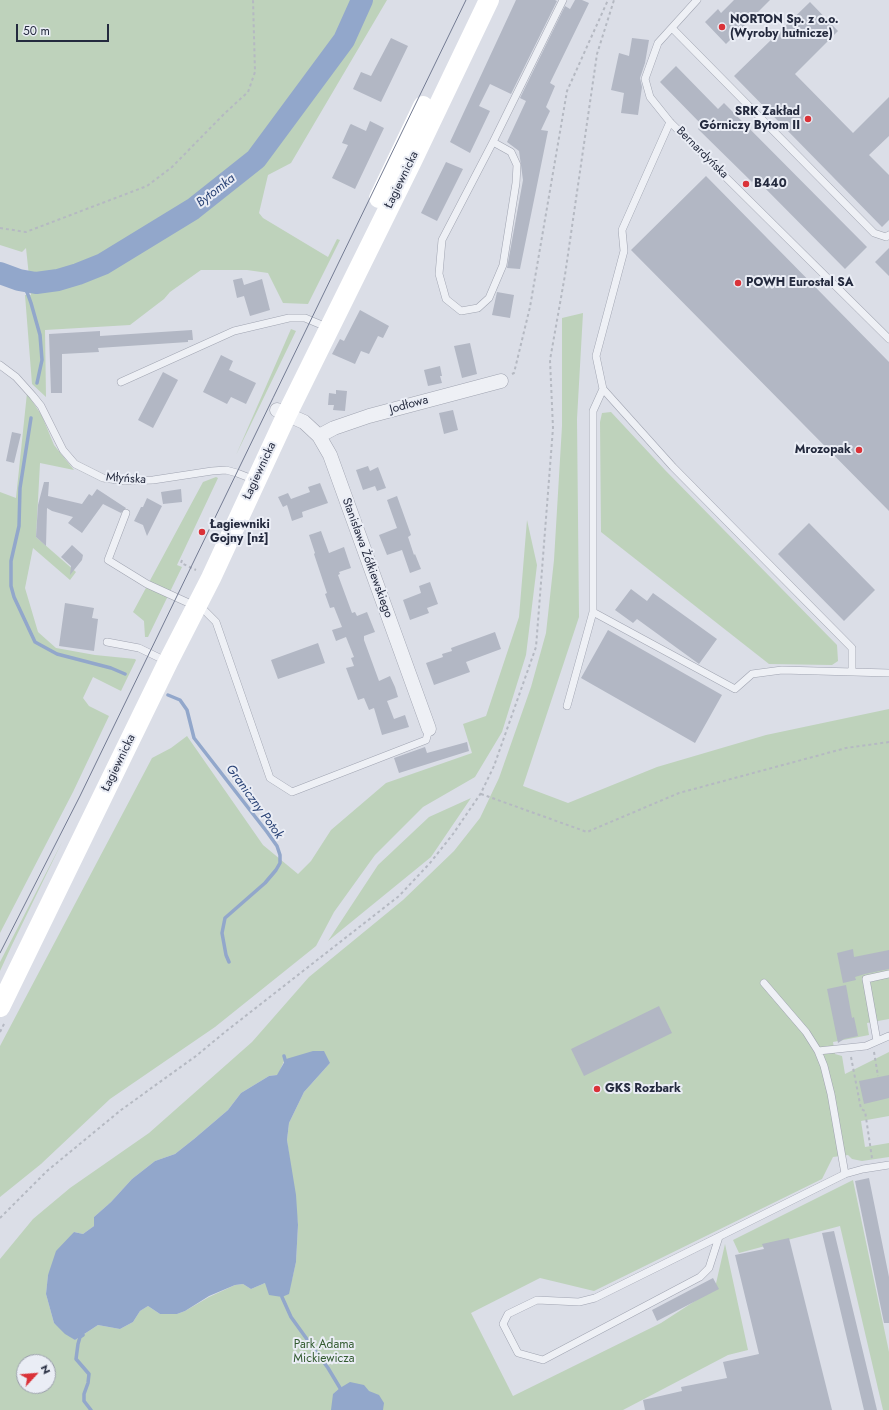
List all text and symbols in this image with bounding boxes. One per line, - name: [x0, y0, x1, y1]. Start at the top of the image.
- place label: NORTON Sp. z o.o. (Wyroby hutnicze): [730, 13, 839, 41]
- scale bar: [18, 16, 111, 42]
- text: 50 m: [23, 22, 50, 40]
- marker: NORTON Sp. z o.o. (Wyroby hutnicze): [717, 22, 727, 32]
- place label: SRK Zakład Górniczy Bytom II: [700, 105, 800, 133]
- marker: SRK Zakład Górniczy Bytom II: [803, 114, 813, 124]
- street label: Bernardyńska: [673, 124, 731, 182]
- street label: Łagiewnicka: [382, 149, 422, 211]
- water label: Bytomka: [193, 171, 239, 211]
- place label: B440: [754, 177, 787, 191]
- marker: B440: [741, 179, 751, 189]
- place label: POWH Eurostal SA: [746, 276, 854, 290]
- marker: POWH Eurostal SA: [733, 278, 743, 288]
- street label: Jodłowa: [388, 393, 430, 417]
- street label: Łagiewnicka: [240, 440, 280, 502]
- place label: Mrozopak: [795, 443, 851, 457]
- marker: Mrozopak: [854, 445, 864, 455]
- street label: Młyńska: [106, 470, 146, 488]
- street label: Stanisława Żółkiewskiego: [339, 496, 395, 620]
- place label: Łagiewniki Gojny [nż]: [210, 518, 270, 546]
- marker: Łagiewniki Gojny [nż]: [197, 527, 207, 537]
- street label: Łagiewnicka: [99, 732, 139, 794]
- water label: Graniczny Potok: [222, 762, 286, 842]
- place label: GKS Rozbark: [605, 1082, 681, 1096]
- marker: GKS Rozbark: [592, 1084, 602, 1094]
- park label: Park Adama Mickiewicza: [293, 1338, 355, 1366]
- north arrow: [16, 1354, 56, 1394]
- text: N: [37, 1362, 55, 1377]

